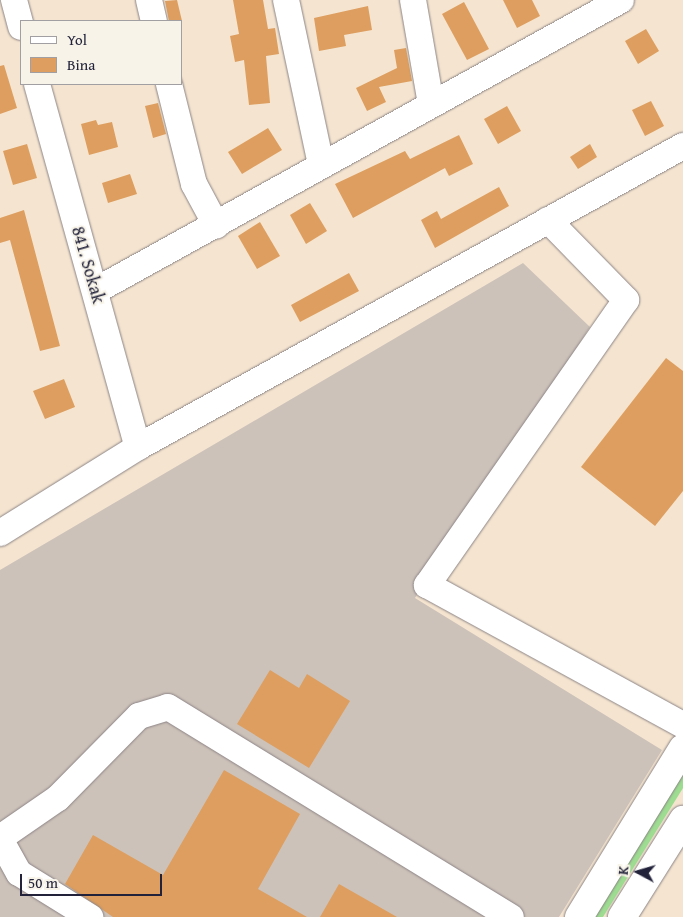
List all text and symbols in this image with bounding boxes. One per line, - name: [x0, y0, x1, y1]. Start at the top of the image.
- legend: [20, 20, 182, 85]
- text: Yol: [67, 29, 87, 50]
- text: Bina: [67, 54, 95, 75]
- street label: 841. Sokak: [67, 224, 109, 306]
- north arrow: [613, 847, 663, 897]
- scale bar: [22, 864, 165, 896]
- text: K: [613, 865, 633, 876]
- text: 50 m: [28, 872, 58, 893]

